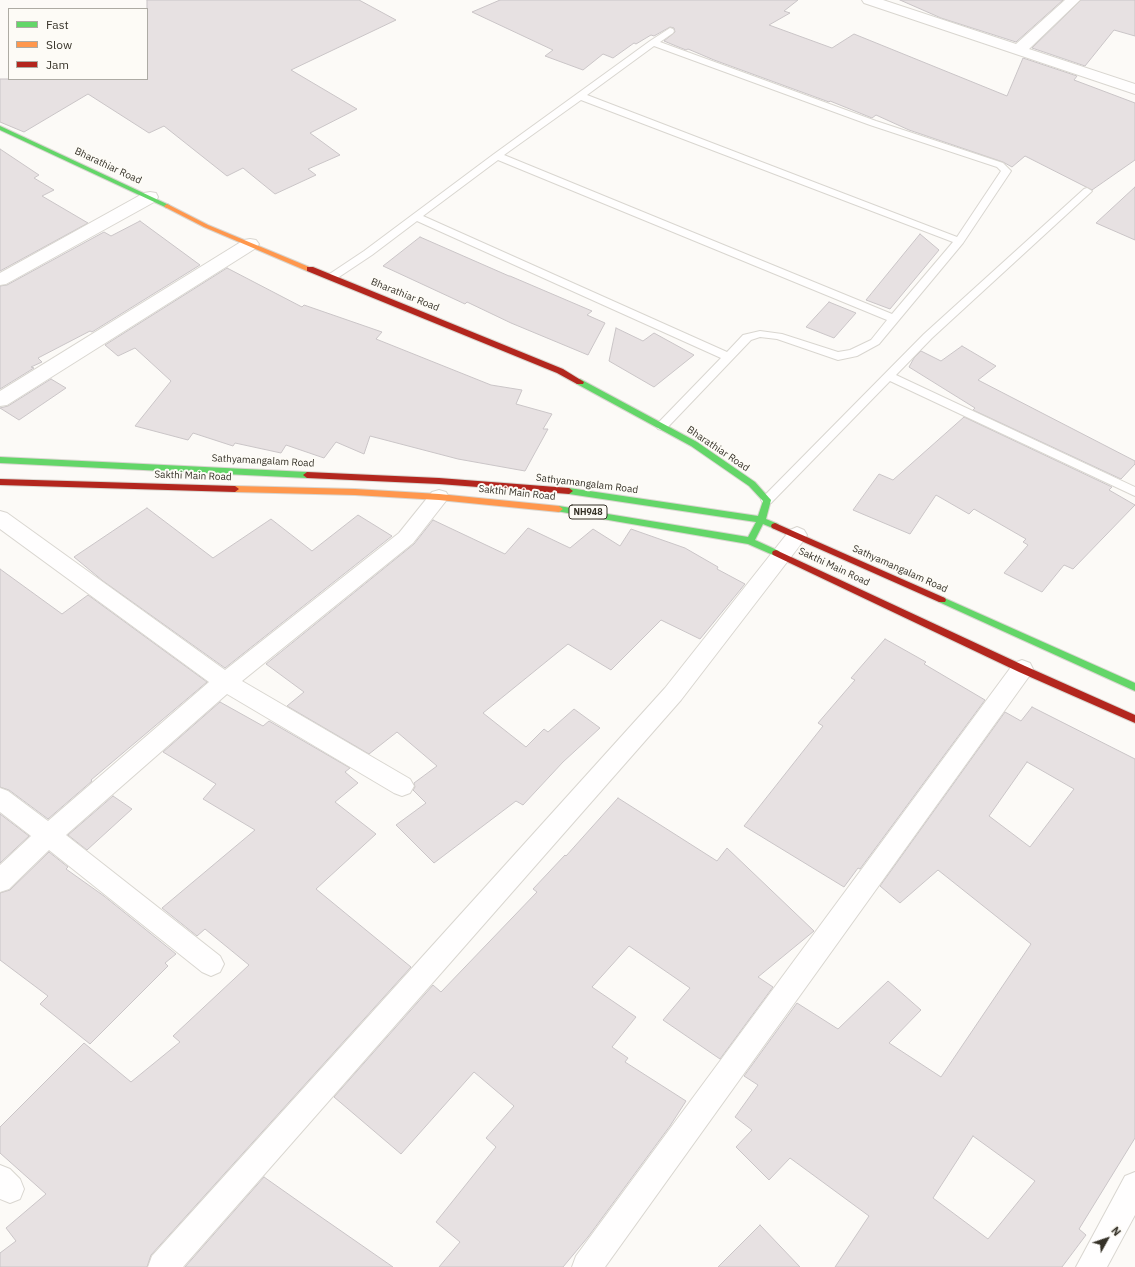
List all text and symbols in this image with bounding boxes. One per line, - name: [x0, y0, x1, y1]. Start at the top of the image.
- legend: [8, 8, 148, 80]
- text: Fast: [46, 17, 69, 32]
- text: Slow: [46, 37, 72, 52]
- text: Jam: [46, 57, 69, 72]
- street label: Bharathiar Road: [73, 145, 143, 187]
- street label: Bharathiar Road: [369, 276, 441, 314]
- street label: Bharathiar Road: [685, 424, 751, 474]
- street label: Sathyamangalam Road: [211, 452, 315, 470]
- street label: Sakthi Main Road: [154, 469, 232, 483]
- street label: Sathyamangalam Road: [535, 472, 639, 496]
- street label: Sakthi Main Road: [478, 483, 556, 503]
- road number: NH948: [569, 505, 607, 519]
- street label: Sathyamangalam Road: [851, 543, 949, 595]
- street label: Sakthi Main Road: [796, 545, 872, 589]
- north arrow: [1087, 1219, 1127, 1259]
- text: N: [1108, 1224, 1124, 1239]

